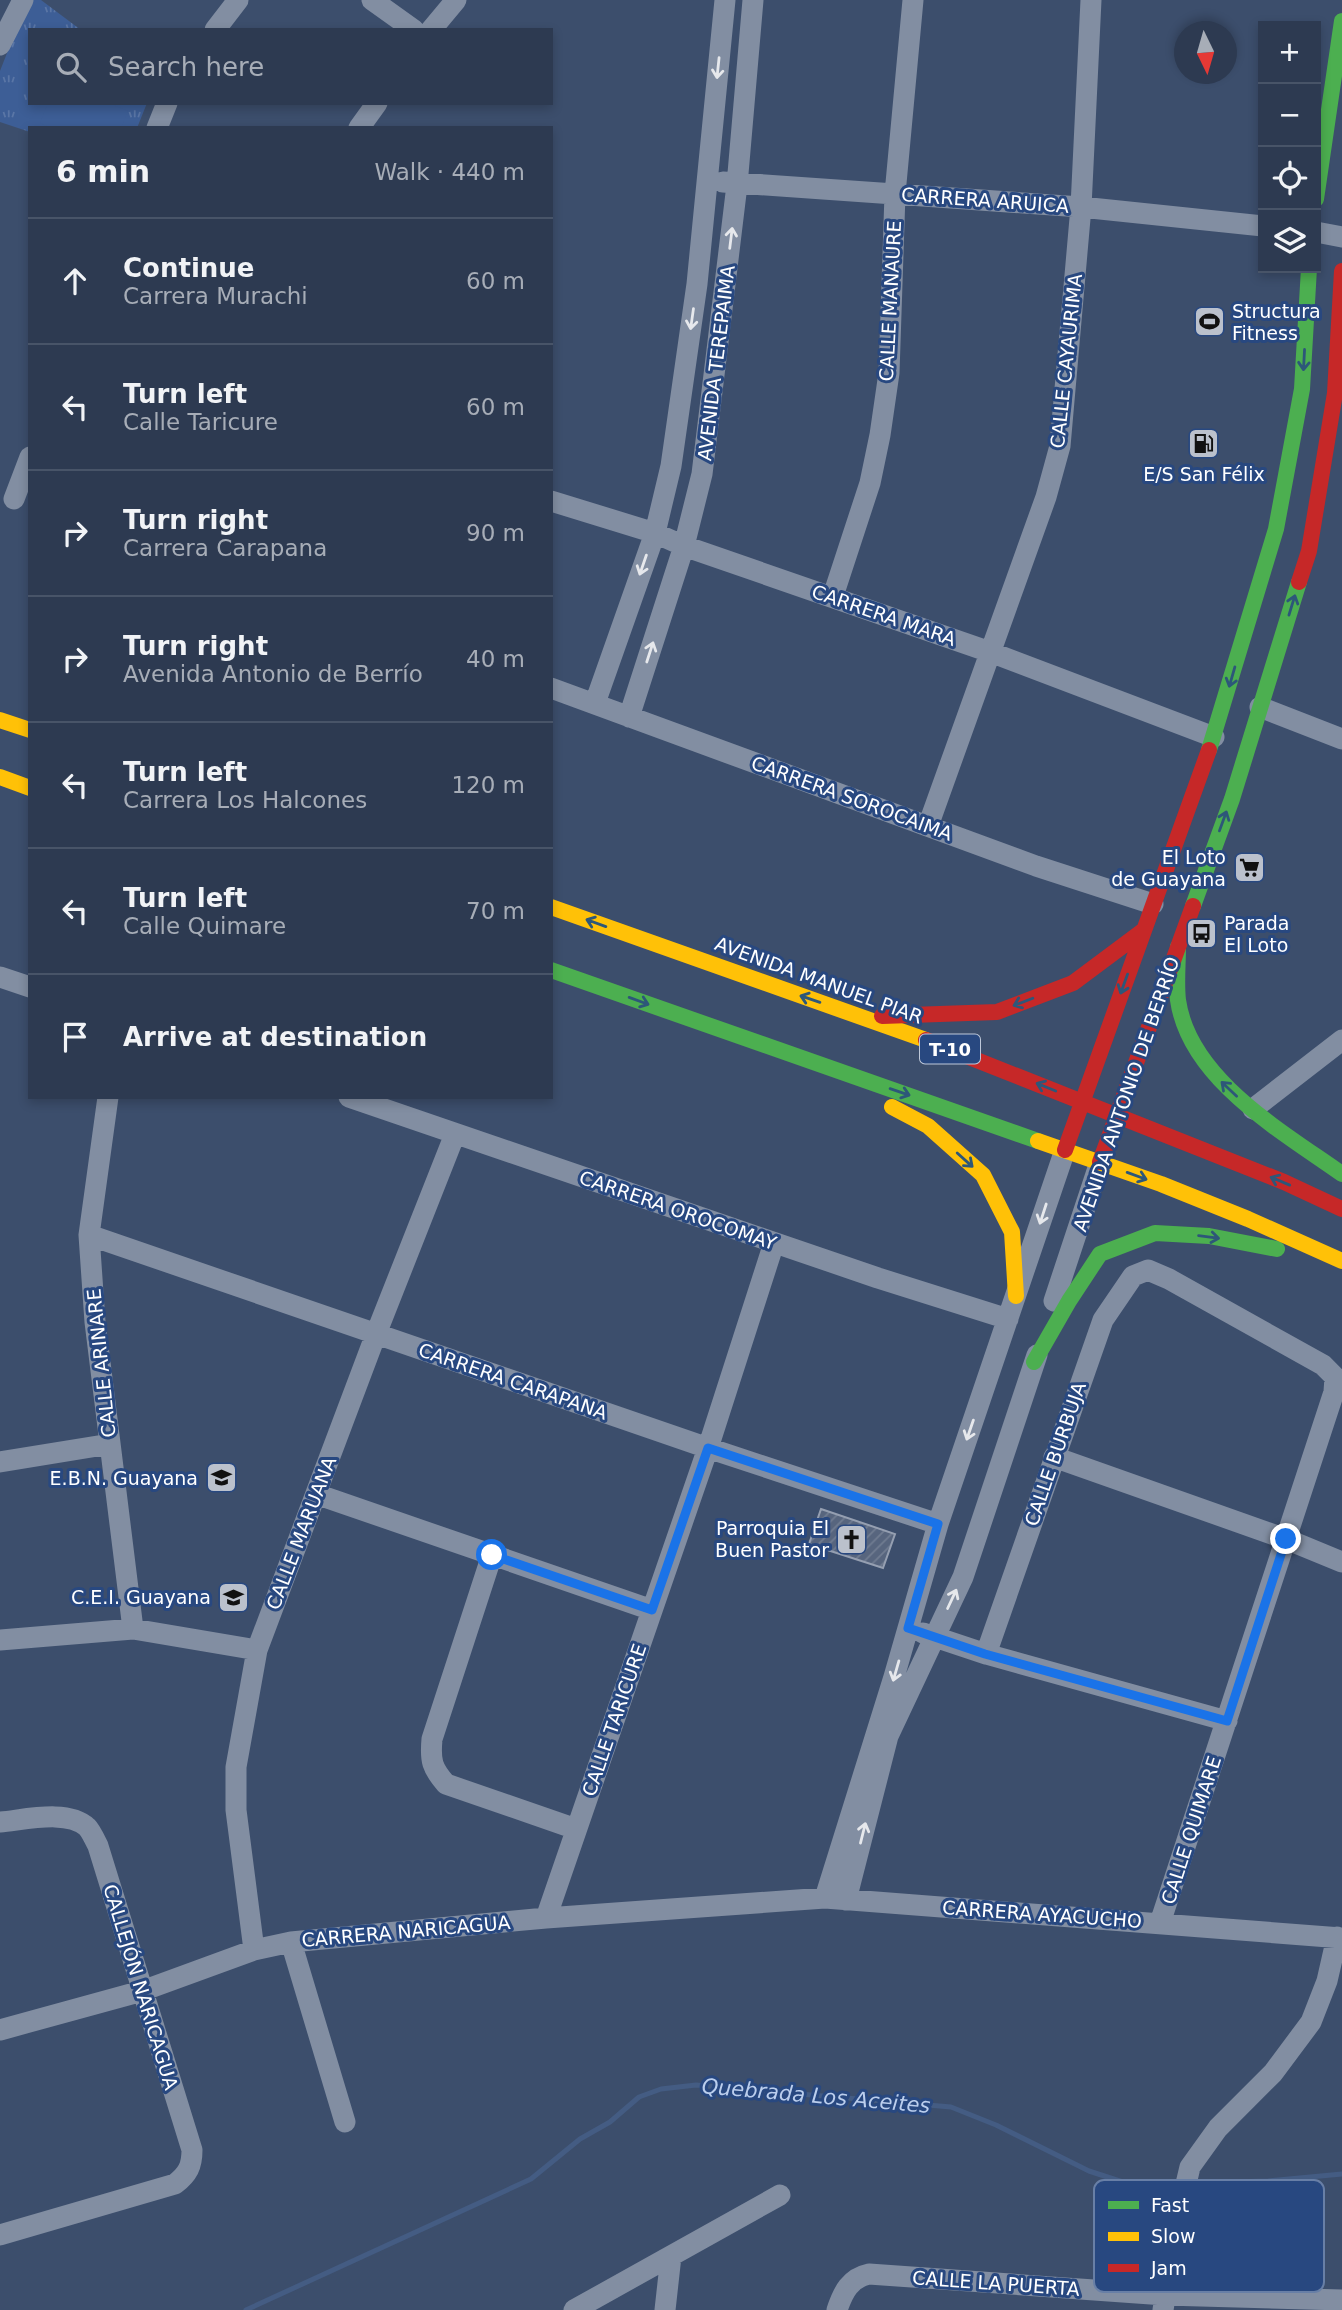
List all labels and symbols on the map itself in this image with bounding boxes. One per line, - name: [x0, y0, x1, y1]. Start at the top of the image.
- north arrow: [1174, 21, 1237, 84]
- one-way arrow: [712, 56, 725, 79]
- street label: CARRERA ARUICA: [900, 183, 1070, 217]
- street label: CALLE MANAURE: [875, 220, 905, 382]
- one-way arrow: [724, 227, 737, 249]
- street label: AVENIDA TEREPAIMA: [693, 264, 739, 462]
- street label: CALLE CAYAURIMA: [1046, 273, 1086, 449]
- place label: Structura Fitness: [1232, 300, 1321, 344]
- sports icon: Structura Fitness: [1192, 305, 1226, 339]
- one-way arrow: [686, 307, 699, 329]
- one-way arrow: [1297, 349, 1310, 372]
- fuel station icon: E/S San Félix: [1187, 426, 1221, 460]
- place label: E/S San Félix: [1143, 463, 1265, 485]
- one-way arrow: [636, 554, 648, 576]
- street label: CARRERA MARA: [809, 580, 959, 650]
- one-way arrow: [1286, 594, 1299, 616]
- one-way arrow: [645, 641, 657, 663]
- one-way arrow: [1224, 666, 1237, 688]
- street label: CARRERA SOROCAIMA: [748, 751, 956, 845]
- one-way arrow: [1218, 811, 1231, 833]
- place label: El Loto de Guayana: [1111, 846, 1226, 890]
- supermarket icon: El Loto de Guayana: [1232, 851, 1266, 885]
- place label: Parada El Loto: [1224, 912, 1289, 956]
- one-way arrow: [585, 915, 607, 928]
- bus stop icon: Parada El Loto: [1184, 917, 1218, 951]
- street label: AVENIDA MANUEL PIAR: [712, 932, 926, 1028]
- street label: AVENIDA ANTONIO DE BERRÍO: [1069, 954, 1183, 1234]
- one-way arrow: [1117, 973, 1130, 995]
- one-way arrow: [800, 992, 822, 1004]
- one-way arrow: [627, 996, 649, 1008]
- one-way arrow: [1012, 997, 1034, 1009]
- road number: T-10: [920, 1034, 980, 1064]
- one-way arrow: [1036, 1080, 1057, 1093]
- one-way arrow: [1221, 1080, 1238, 1097]
- one-way arrow: [888, 1087, 910, 1099]
- one-way arrow: [956, 1151, 973, 1168]
- street label: CARRERA OROCOMAY: [577, 1166, 780, 1254]
- one-way arrow: [1126, 1170, 1148, 1183]
- one-way arrow: [1270, 1174, 1291, 1187]
- one-way arrow: [1036, 1203, 1048, 1225]
- one-way arrow: [1197, 1230, 1219, 1243]
- street label: CALLE ARINARE: [82, 1287, 120, 1439]
- street label: CARRERA CARAPANA: [416, 1338, 610, 1424]
- street label: CALLE BURBUJA: [1020, 1379, 1090, 1529]
- one-way arrow: [963, 1419, 976, 1441]
- street label: CALLE MARUANA: [262, 1453, 340, 1613]
- school or university icon: E.B.N. Guayana: [204, 1461, 238, 1495]
- place label: E.B.N. Guayana: [50, 1467, 198, 1489]
- place label: Parroquia El Buen Pastor: [715, 1517, 829, 1561]
- church icon: Parroquia El Buen Pastor: [835, 1522, 869, 1556]
- route end: [1270, 1523, 1301, 1554]
- route start: [476, 1539, 507, 1570]
- school or university icon: C.E.I. Guayana: [217, 1580, 251, 1614]
- place label: C.E.I. Guayana: [71, 1586, 211, 1608]
- one-way arrow: [946, 1589, 960, 1610]
- street label: CALLE TARICURE: [578, 1641, 650, 1799]
- one-way arrow: [888, 1659, 901, 1681]
- street label: CALLE QUIMARE: [1157, 1753, 1225, 1907]
- one-way arrow: [857, 1823, 870, 1845]
- street label: CALLEJÓN NARICAGUA: [99, 1881, 184, 2092]
- street label: CARRERA AYACUCHO: [941, 1896, 1143, 1932]
- street label: CARRERA NARICAGUA: [301, 1911, 511, 1951]
- water label: Quebrada Los Aceites: [701, 2074, 931, 2118]
- legend: [1094, 2180, 1324, 2292]
- text: Fast: [1151, 2194, 1189, 2216]
- text: Slow: [1151, 2225, 1196, 2247]
- text: Jam: [1150, 2257, 1187, 2279]
- street label: CALLE LA PUERTA: [912, 2266, 1080, 2300]

